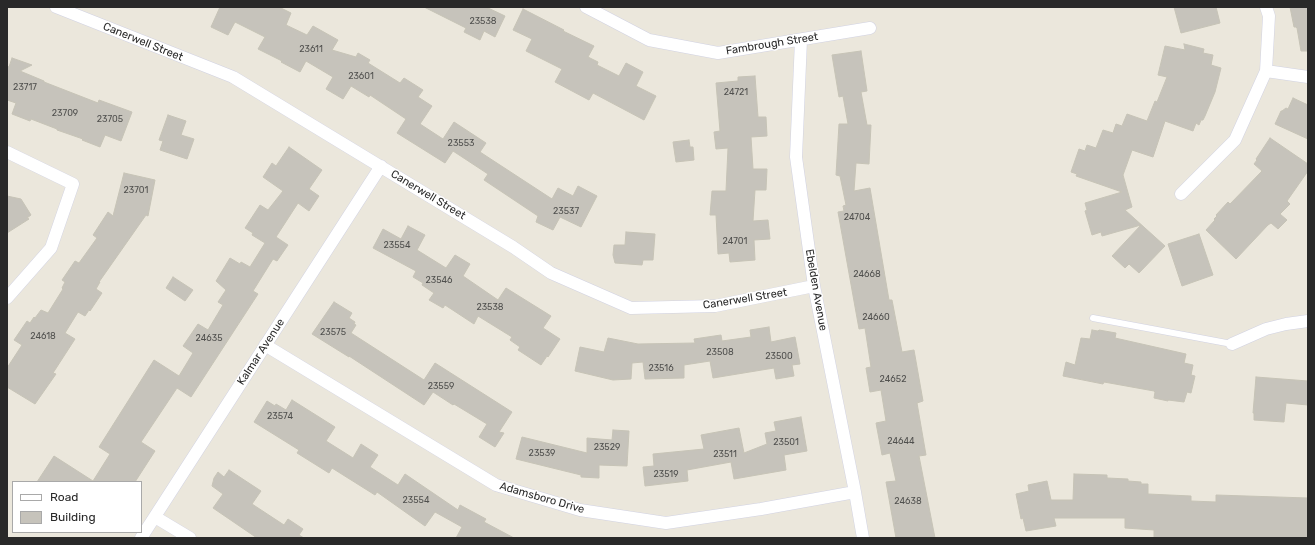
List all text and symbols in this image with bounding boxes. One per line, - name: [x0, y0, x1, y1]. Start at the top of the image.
- house number: 23538: [469, 16, 497, 26]
- street label: Canerwell Street: [101, 20, 185, 64]
- street label: Fambrough Street: [725, 30, 819, 58]
- house number: 23611: [299, 44, 323, 54]
- house number: 23601: [348, 71, 374, 81]
- house number: 23717: [13, 82, 37, 92]
- house number: 24721: [724, 87, 748, 97]
- house number: 23709: [52, 108, 78, 118]
- house number: 23705: [97, 114, 123, 124]
- house number: 23553: [448, 138, 474, 148]
- street label: Canerwell Street: [388, 167, 468, 223]
- house number: 23701: [124, 185, 148, 195]
- house number: 23537: [553, 206, 579, 216]
- house number: 24704: [844, 212, 870, 222]
- house number: 24701: [723, 236, 747, 246]
- house number: 23554: [384, 240, 410, 250]
- street label: Ebelden Avenue: [802, 248, 830, 332]
- house number: 24668: [853, 269, 881, 279]
- house number: 23546: [425, 275, 453, 285]
- street label: Canerwell Street: [702, 286, 788, 312]
- house number: 23538: [476, 302, 504, 312]
- house number: 24660: [862, 312, 890, 322]
- street label: Kalmar Avenue: [235, 316, 287, 388]
- house number: 23575: [320, 327, 346, 337]
- house number: 24618: [30, 331, 56, 341]
- house number: 24635: [196, 333, 222, 343]
- house number: 23508: [706, 347, 734, 357]
- house number: 23500: [765, 351, 793, 361]
- house number: 23516: [648, 363, 674, 373]
- house number: 24652: [880, 374, 906, 384]
- house number: 23559: [428, 381, 454, 391]
- house number: 23574: [267, 411, 293, 421]
- house number: 24644: [887, 436, 915, 446]
- house number: 23501: [773, 437, 799, 447]
- house number: 23529: [594, 442, 620, 452]
- house number: 23539: [529, 448, 555, 458]
- house number: 23511: [713, 449, 737, 459]
- house number: 23519: [653, 469, 679, 479]
- street label: Adamsboro Drive: [498, 480, 586, 516]
- legend: [12, 481, 142, 533]
- text: Road: [50, 490, 78, 504]
- house number: 23554: [403, 495, 429, 505]
- house number: 24638: [894, 496, 922, 506]
- text: Building: [50, 510, 96, 524]

